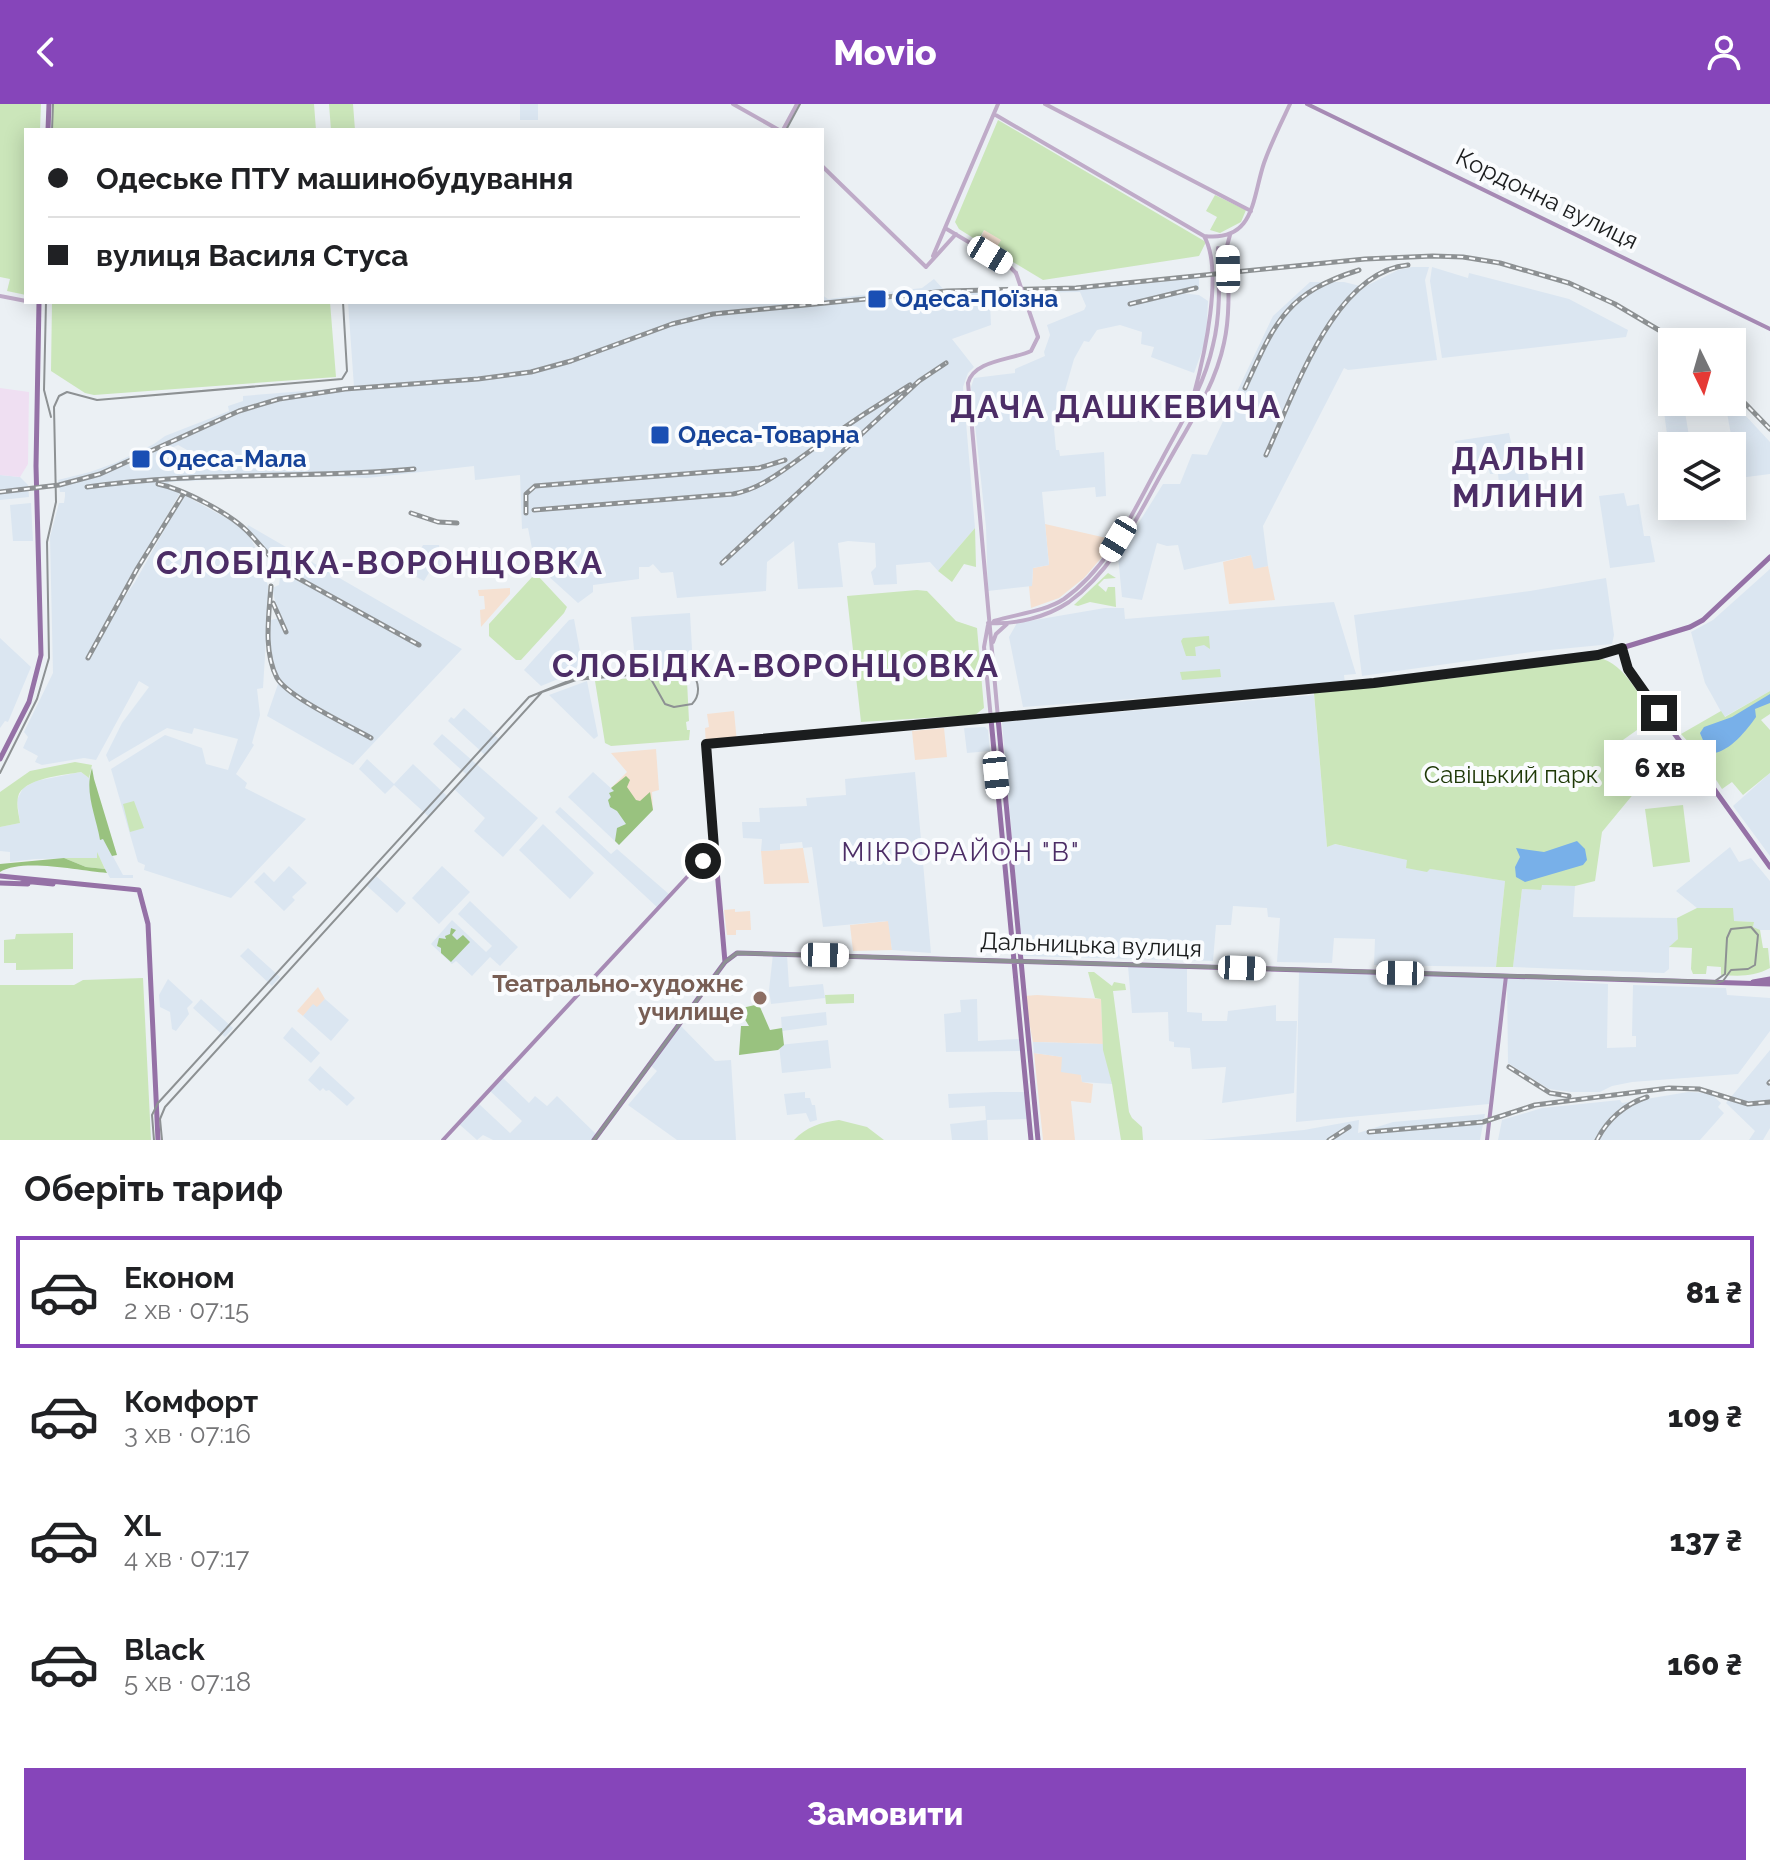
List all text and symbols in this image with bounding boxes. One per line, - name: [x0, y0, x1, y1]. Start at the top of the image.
- icon: back: [24, 30, 68, 74]
- icon: person: [1702, 30, 1746, 74]
- text: Movio: [833, 31, 937, 73]
- street label: Кордонна вулиця: [1451, 142, 1643, 255]
- text: Одеське ПТУ машинобудування: [96, 161, 573, 196]
- car: [963, 232, 1017, 278]
- text: вулиця Василя Стуса: [96, 238, 409, 273]
- car: [1216, 245, 1240, 293]
- place label: Одеса-Поїзна: [895, 284, 1059, 313]
- marker: Одеса-Поїзна: [866, 288, 888, 310]
- north arrow: [1658, 328, 1746, 416]
- map controls: [1658, 328, 1746, 520]
- district label: ДАЧА ДАШКЕВИЧА: [950, 388, 1282, 425]
- place label: Одеса-Товарна: [678, 420, 860, 449]
- marker: Одеса-Товарна: [649, 424, 671, 446]
- button: layers: [1658, 432, 1746, 520]
- district label: ДАЛЬНІ МЛИНИ: [1451, 440, 1587, 514]
- place label: Одеса-Мала: [159, 444, 307, 473]
- marker: Одеса-Мала: [130, 448, 152, 470]
- car: [1095, 512, 1141, 566]
- district label: СЛОБІДКА-ВОРОНЦОВКА: [156, 544, 604, 581]
- district label: СЛОБІДКА-ВОРОНЦОВКА: [552, 647, 1000, 684]
- route end: [1641, 695, 1677, 731]
- callout: 6 хв: [1603, 741, 1715, 797]
- car: [982, 750, 1010, 800]
- text: 6 хв: [1634, 753, 1686, 783]
- park label: Савіцький парк: [1424, 760, 1598, 789]
- district label: МІКРОРАЙОН "В": [842, 837, 1080, 867]
- route start: [685, 843, 721, 879]
- street label: Дальницька вулиця: [980, 926, 1202, 963]
- car: [801, 943, 849, 967]
- car: [1218, 955, 1266, 981]
- car: [1376, 961, 1424, 985]
- place label: Театрально-художнє училище: [492, 969, 744, 1026]
- marker: Театрально-художнє училище: [751, 989, 769, 1007]
- text: Оберіть тариф: [24, 1167, 283, 1209]
- icon: car: [28, 1256, 100, 1328]
- text: Економ: [124, 1260, 235, 1295]
- text: 81 ₴: [1686, 1275, 1742, 1310]
- text: 2 хв · 07:15: [124, 1295, 249, 1325]
- icon: car: [28, 1380, 100, 1452]
- text: Комфорт: [124, 1384, 258, 1419]
- text: 109 ₴: [1668, 1399, 1742, 1434]
- text: 3 хв · 07:16: [124, 1419, 251, 1449]
- icon: car: [28, 1504, 100, 1576]
- text: XL: [124, 1508, 161, 1543]
- text: 137 ₴: [1670, 1523, 1742, 1558]
- text: 4 хв · 07:17: [124, 1543, 249, 1573]
- icon: car: [28, 1628, 100, 1700]
- text: Black: [124, 1632, 205, 1667]
- text: 160 ₴: [1667, 1647, 1742, 1682]
- text: 5 хв · 07:18: [124, 1667, 251, 1697]
- button: Замовити: [24, 1768, 1746, 1860]

